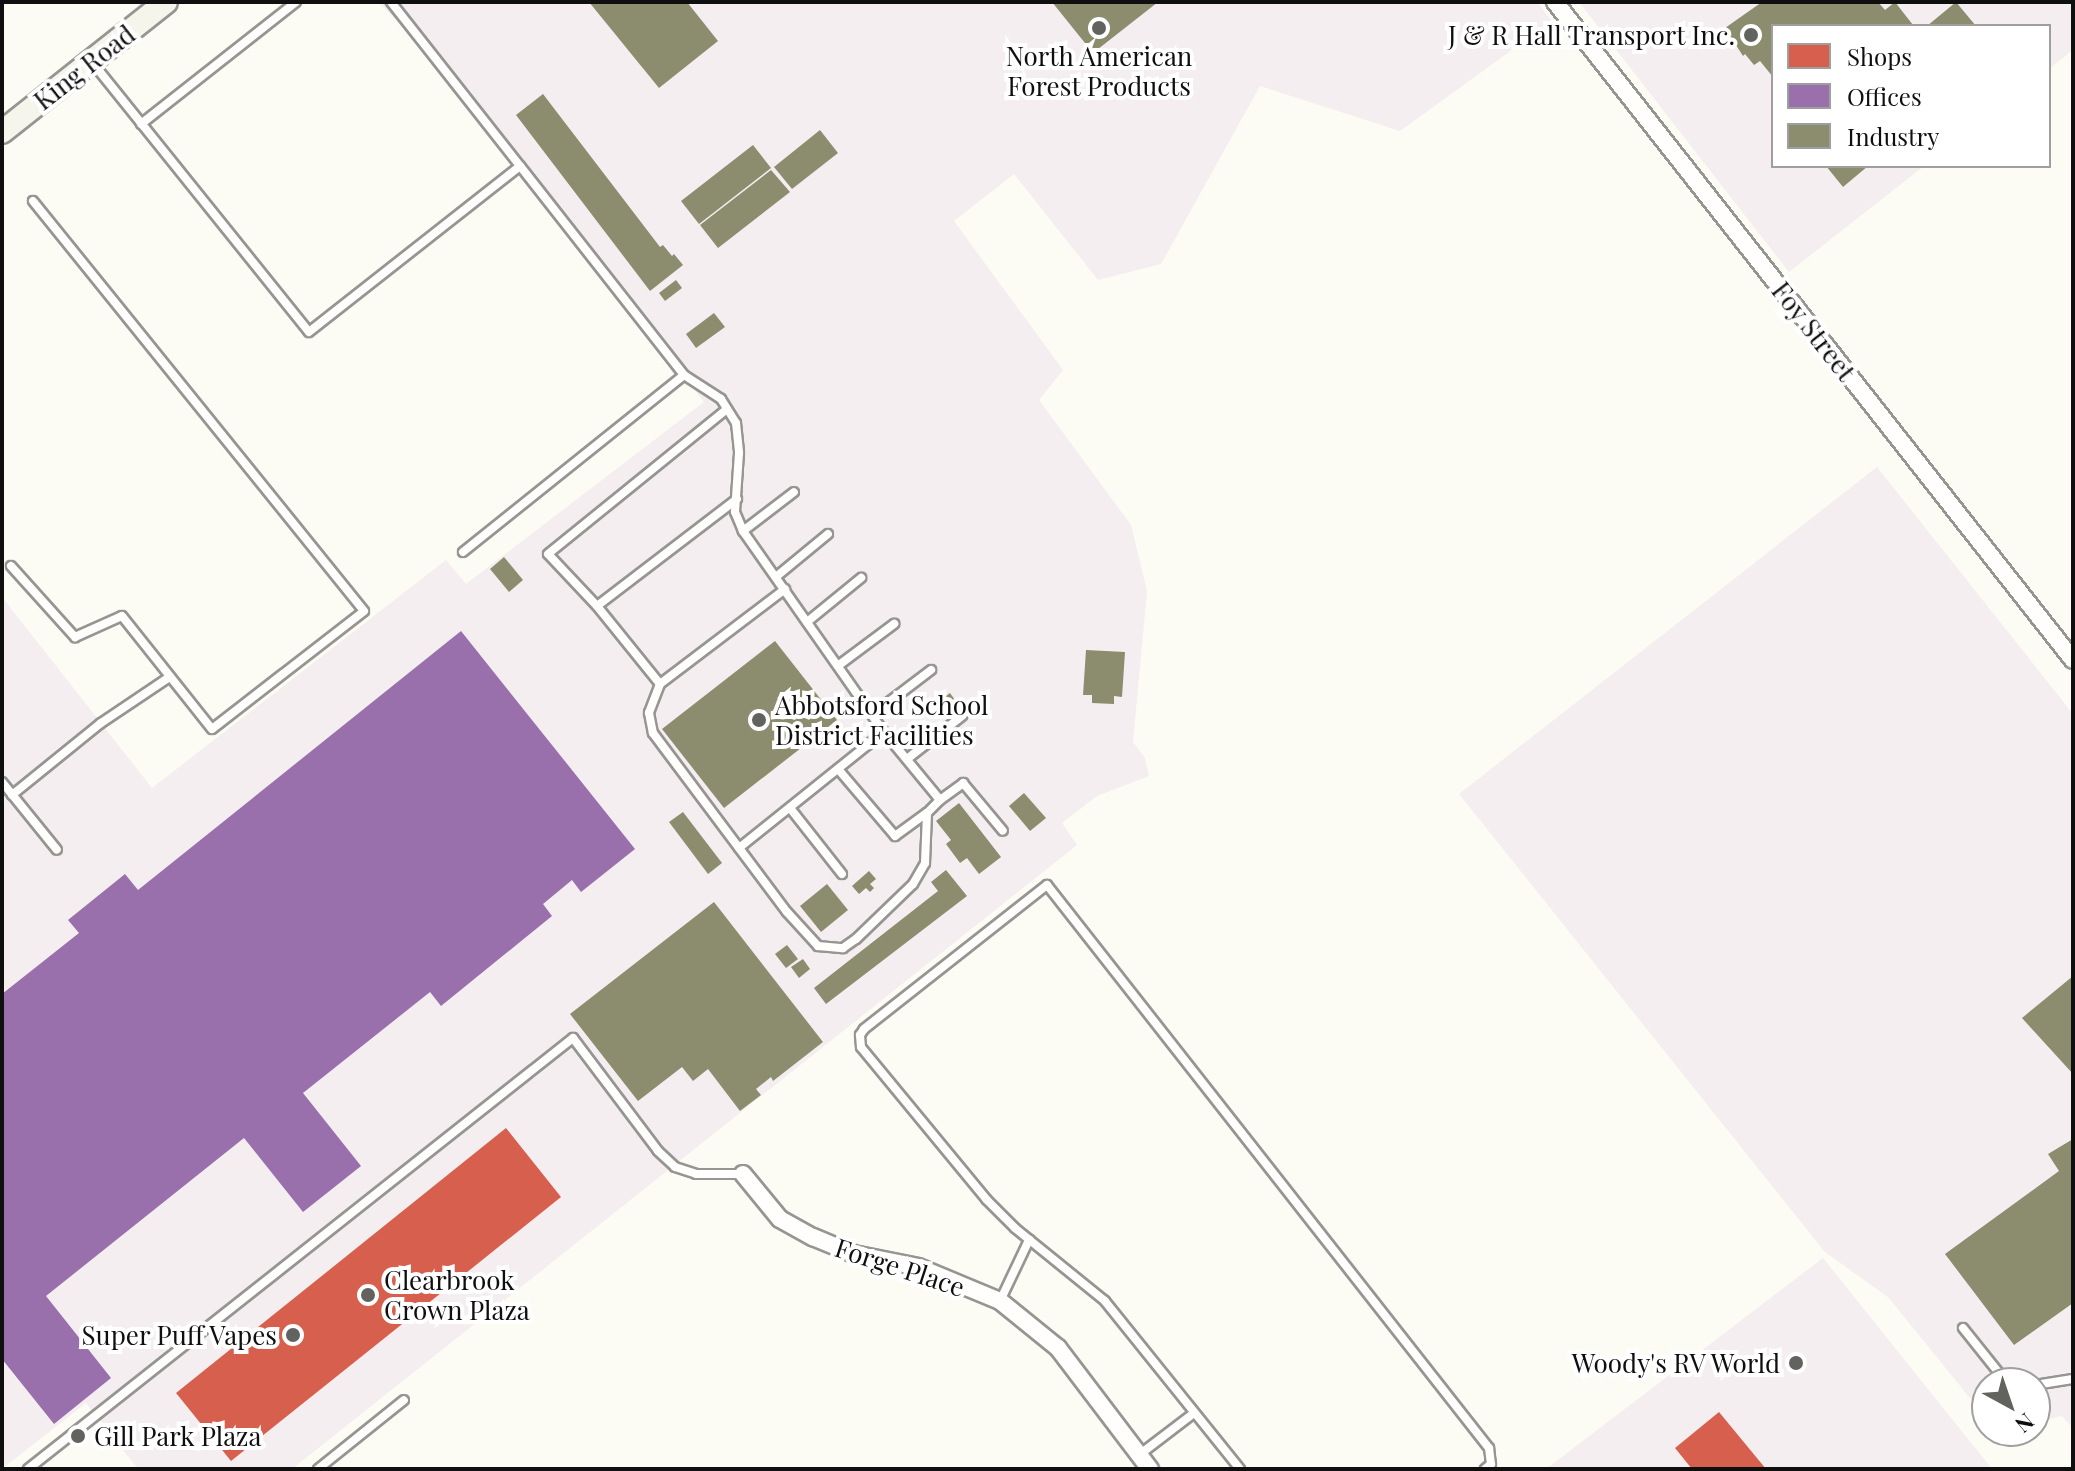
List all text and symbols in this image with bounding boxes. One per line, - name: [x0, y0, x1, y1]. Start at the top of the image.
- street label: King Road: [27, 18, 141, 116]
- marker: North American Forest Products: [1090, 19, 1108, 37]
- place label: J & R Hall Transport Inc.: [1447, 19, 1735, 51]
- legend: [1771, 24, 2051, 168]
- marker: J & R Hall Transport Inc.: [1742, 26, 1760, 44]
- place label: North American Forest Products: [1005, 40, 1193, 102]
- text: Shops: [1847, 40, 1912, 72]
- text: Offices: [1847, 80, 1922, 112]
- text: Industry: [1847, 120, 1939, 152]
- street label: Foy Street: [1766, 275, 1862, 387]
- place label: Abbotsford School District Facilities: [775, 689, 988, 750]
- marker: Abbotsford School District Facilities: [750, 711, 768, 729]
- street label: Forge Place: [831, 1231, 969, 1303]
- place label: Clearbrook Crown Plaza: [384, 1264, 530, 1326]
- marker: Clearbrook Crown Plaza: [359, 1286, 377, 1304]
- place label: Super Puff Vapes: [80, 1319, 277, 1351]
- marker: Super Puff Vapes: [284, 1326, 302, 1344]
- place label: Woody's RV World: [1570, 1347, 1780, 1379]
- marker: Woody's RV World: [1787, 1354, 1805, 1372]
- north arrow: [1971, 1367, 2051, 1447]
- text: N: [2009, 1407, 2041, 1440]
- place label: Gill Park Plaza: [94, 1420, 262, 1452]
- marker: Gill Park Plaza: [69, 1427, 87, 1445]

